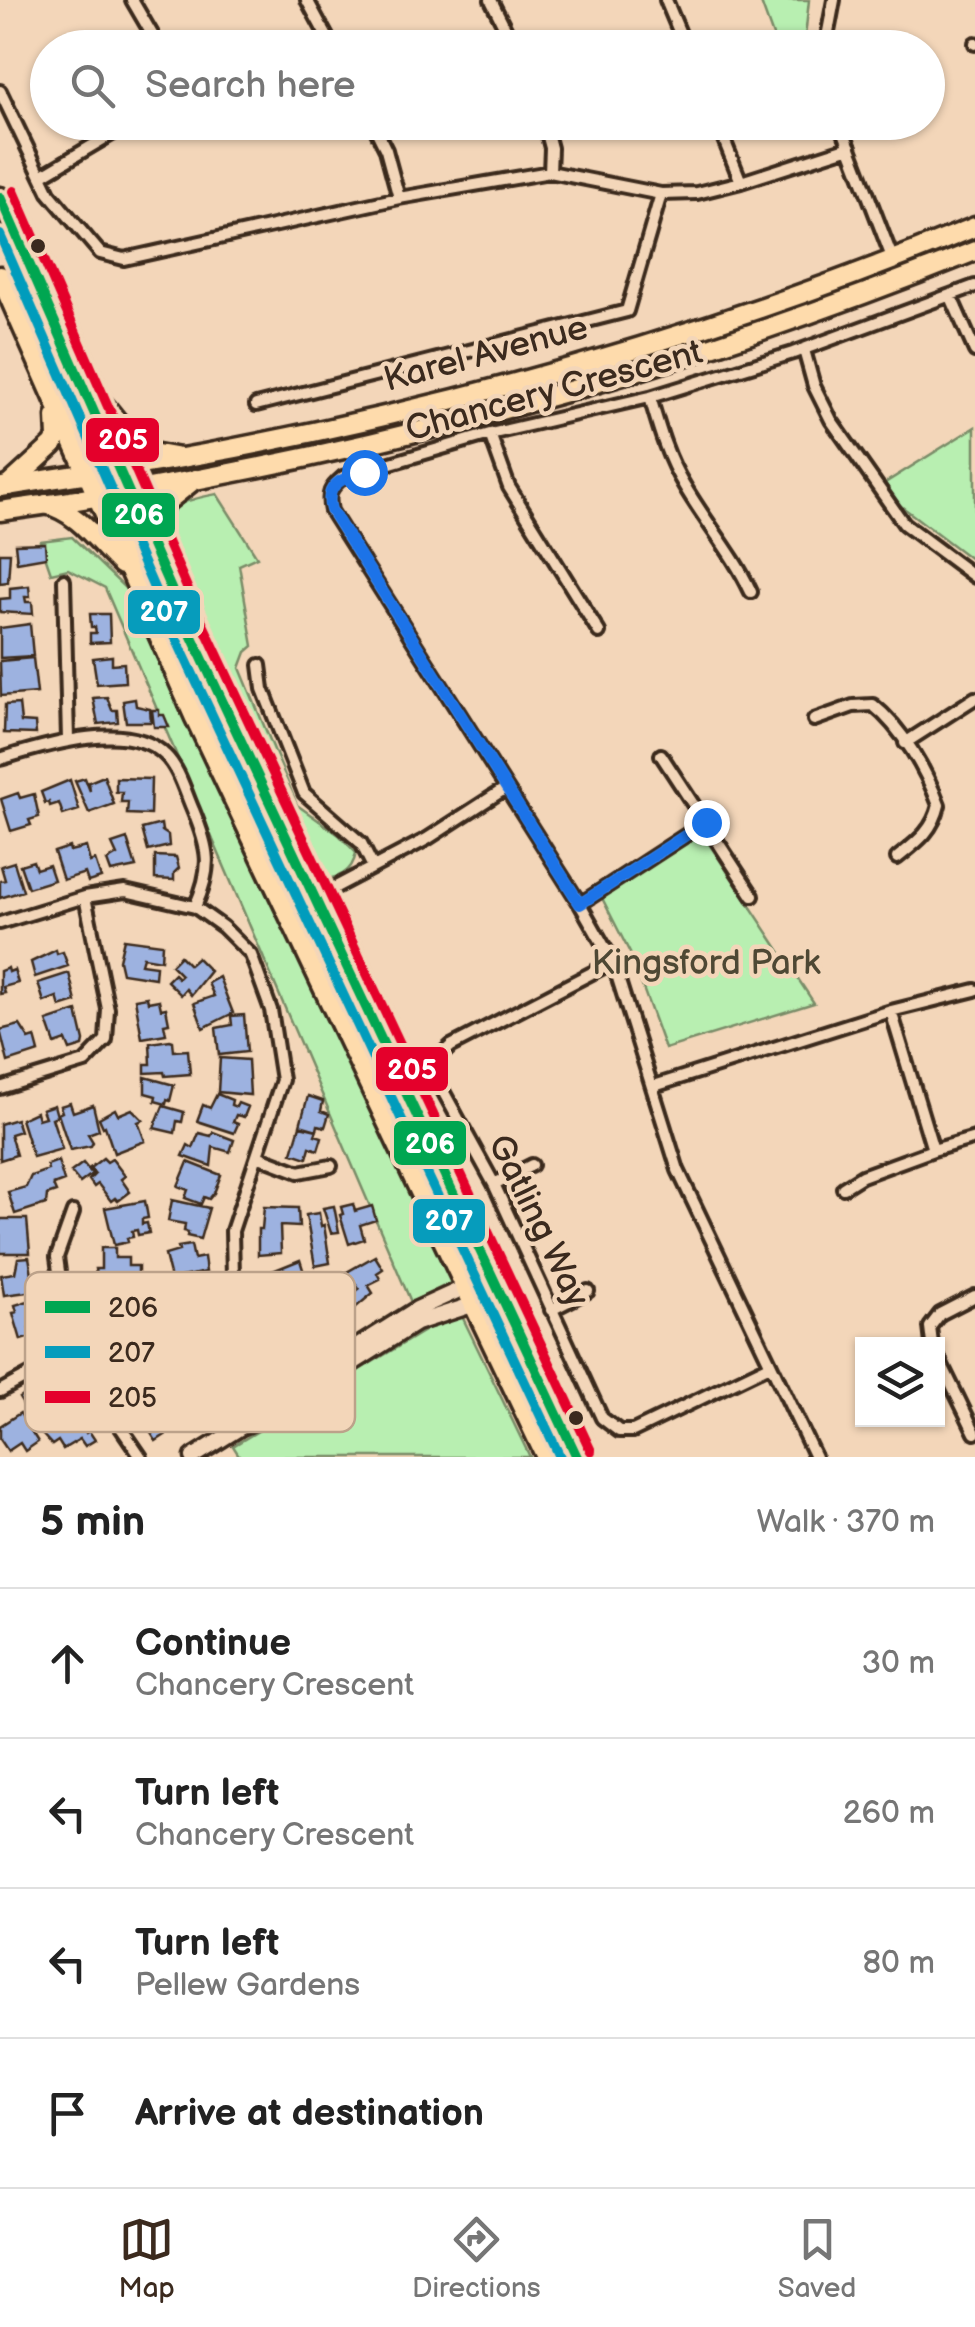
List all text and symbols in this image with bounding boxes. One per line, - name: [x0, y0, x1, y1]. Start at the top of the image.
- search box: [30, 30, 945, 140]
- icon: search: [65, 58, 120, 113]
- text: Search here: [145, 63, 356, 108]
- unlabelled marker: [28, 236, 48, 256]
- street label: Karel Avenue: [379, 306, 593, 402]
- street label: Chancery Crescent: [401, 331, 707, 451]
- line badge: 205: [84, 416, 161, 464]
- text: 205: [98, 424, 148, 457]
- route start: [342, 450, 388, 496]
- line badge: 206: [100, 491, 177, 539]
- text: 206: [114, 499, 164, 532]
- line badge: 207: [126, 588, 202, 636]
- text: 207: [139, 596, 189, 629]
- route end: [684, 800, 730, 846]
- park label: Kingsford Park: [591, 942, 821, 985]
- line badge: 205: [374, 1045, 450, 1093]
- text: 205: [387, 1054, 437, 1087]
- line badge: 206: [392, 1119, 468, 1167]
- text: 206: [405, 1128, 455, 1161]
- street label: Gatling Way: [478, 1128, 598, 1314]
- line badge: 207: [411, 1197, 487, 1245]
- text: 207: [424, 1205, 474, 1238]
- legend: [25, 1272, 355, 1432]
- text: 206: [108, 1292, 158, 1325]
- text: 207: [108, 1337, 155, 1370]
- map controls: [855, 1337, 945, 1427]
- button: layers: [855, 1337, 945, 1427]
- text: 205: [108, 1382, 157, 1415]
- unlabelled marker: [566, 1408, 586, 1428]
- text: 5 min: [40, 1497, 145, 1548]
- text: Walk · 370 m: [757, 1503, 935, 1542]
- text: Continue: [135, 1621, 291, 1666]
- icon: ahead: [40, 1636, 95, 1691]
- text: 30 m: [861, 1644, 935, 1683]
- text: Chancery Crescent: [135, 1666, 414, 1705]
- text: Turn left: [135, 1771, 279, 1816]
- icon: left: [40, 1786, 95, 1841]
- text: 260 m: [843, 1794, 935, 1833]
- text: Chancery Crescent: [135, 1816, 414, 1855]
- text: Turn left: [135, 1921, 279, 1966]
- icon: left: [40, 1936, 95, 1991]
- text: 80 m: [862, 1944, 935, 1983]
- text: Pellew Gardens: [135, 1966, 360, 2005]
- icon: arrive: [40, 2086, 95, 2141]
- text: Arrive at destination: [135, 2091, 484, 2136]
- tab: Map: [119, 2212, 175, 2305]
- tab: Directions: [412, 2212, 541, 2305]
- tab: Saved: [778, 2212, 856, 2305]

